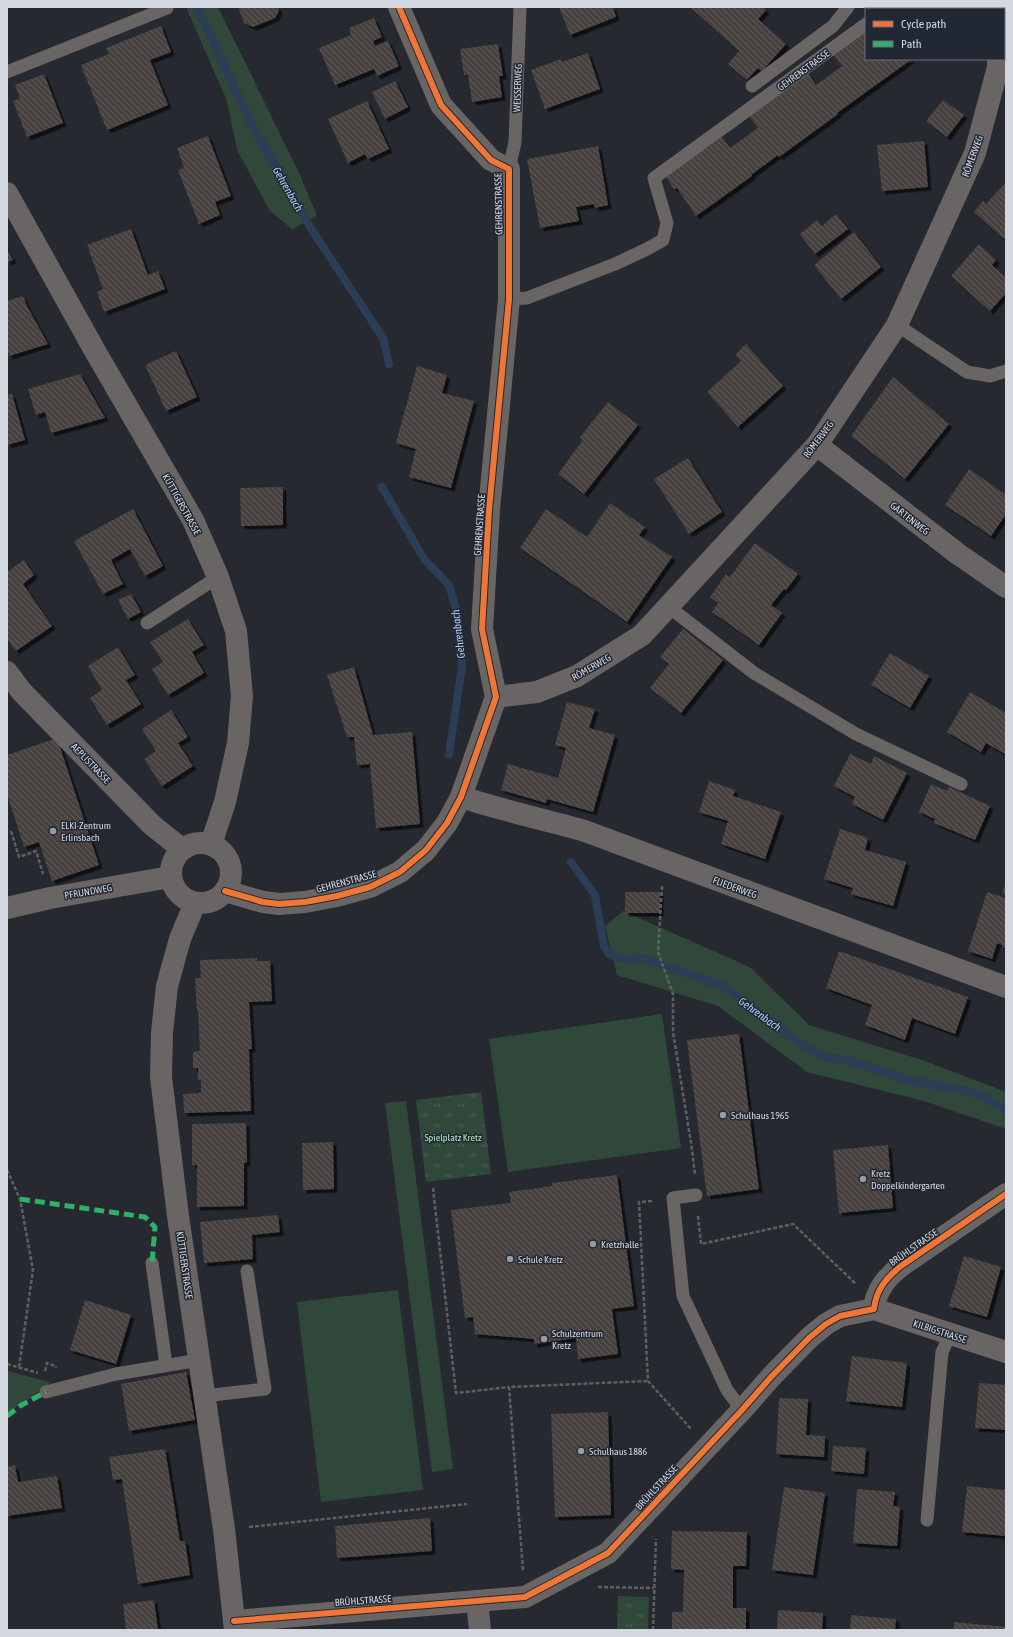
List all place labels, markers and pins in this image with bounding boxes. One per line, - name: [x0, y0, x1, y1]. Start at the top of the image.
- place label: ELKI-Zentrum Erlinsbach: [61, 820, 111, 843]
- marker: ELKI-Zentrum Erlinsbach: [48, 826, 58, 836]
- marker: Schulhaus 1965: [718, 1110, 728, 1120]
- place label: Schulhaus 1965: [731, 1110, 790, 1121]
- place label: Kretz Doppelkindergarten: [871, 1168, 945, 1191]
- marker: Kretz Doppelkindergarten: [858, 1174, 868, 1184]
- marker: Kretzhalle: [588, 1239, 598, 1249]
- place label: Kretzhalle: [601, 1239, 640, 1250]
- marker: Schule Kretz: [505, 1254, 515, 1264]
- place label: Schule Kretz: [518, 1254, 563, 1265]
- place label: Schulzentrum Kretz: [552, 1328, 603, 1351]
- marker: Schulzentrum Kretz: [539, 1334, 549, 1344]
- marker: Schulhaus 1886: [576, 1446, 586, 1456]
- place label: Schulhaus 1886: [589, 1446, 648, 1457]

